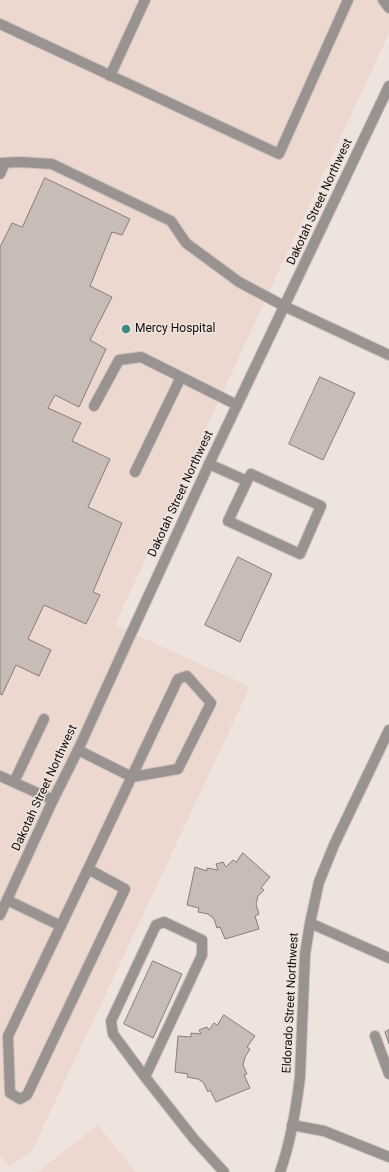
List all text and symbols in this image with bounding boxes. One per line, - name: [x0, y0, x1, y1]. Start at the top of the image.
- street label: Dakotah Street Northwest: [284, 137, 356, 267]
- place label: Mercy Hospital: [135, 322, 215, 336]
- marker: Mercy Hospital: [120, 323, 132, 335]
- street label: Dakotah Street Northwest: [145, 429, 217, 559]
- street label: Dakotah Street Northwest: [9, 723, 81, 853]
- street label: Eldorado Street Northwest: [280, 932, 302, 1074]

